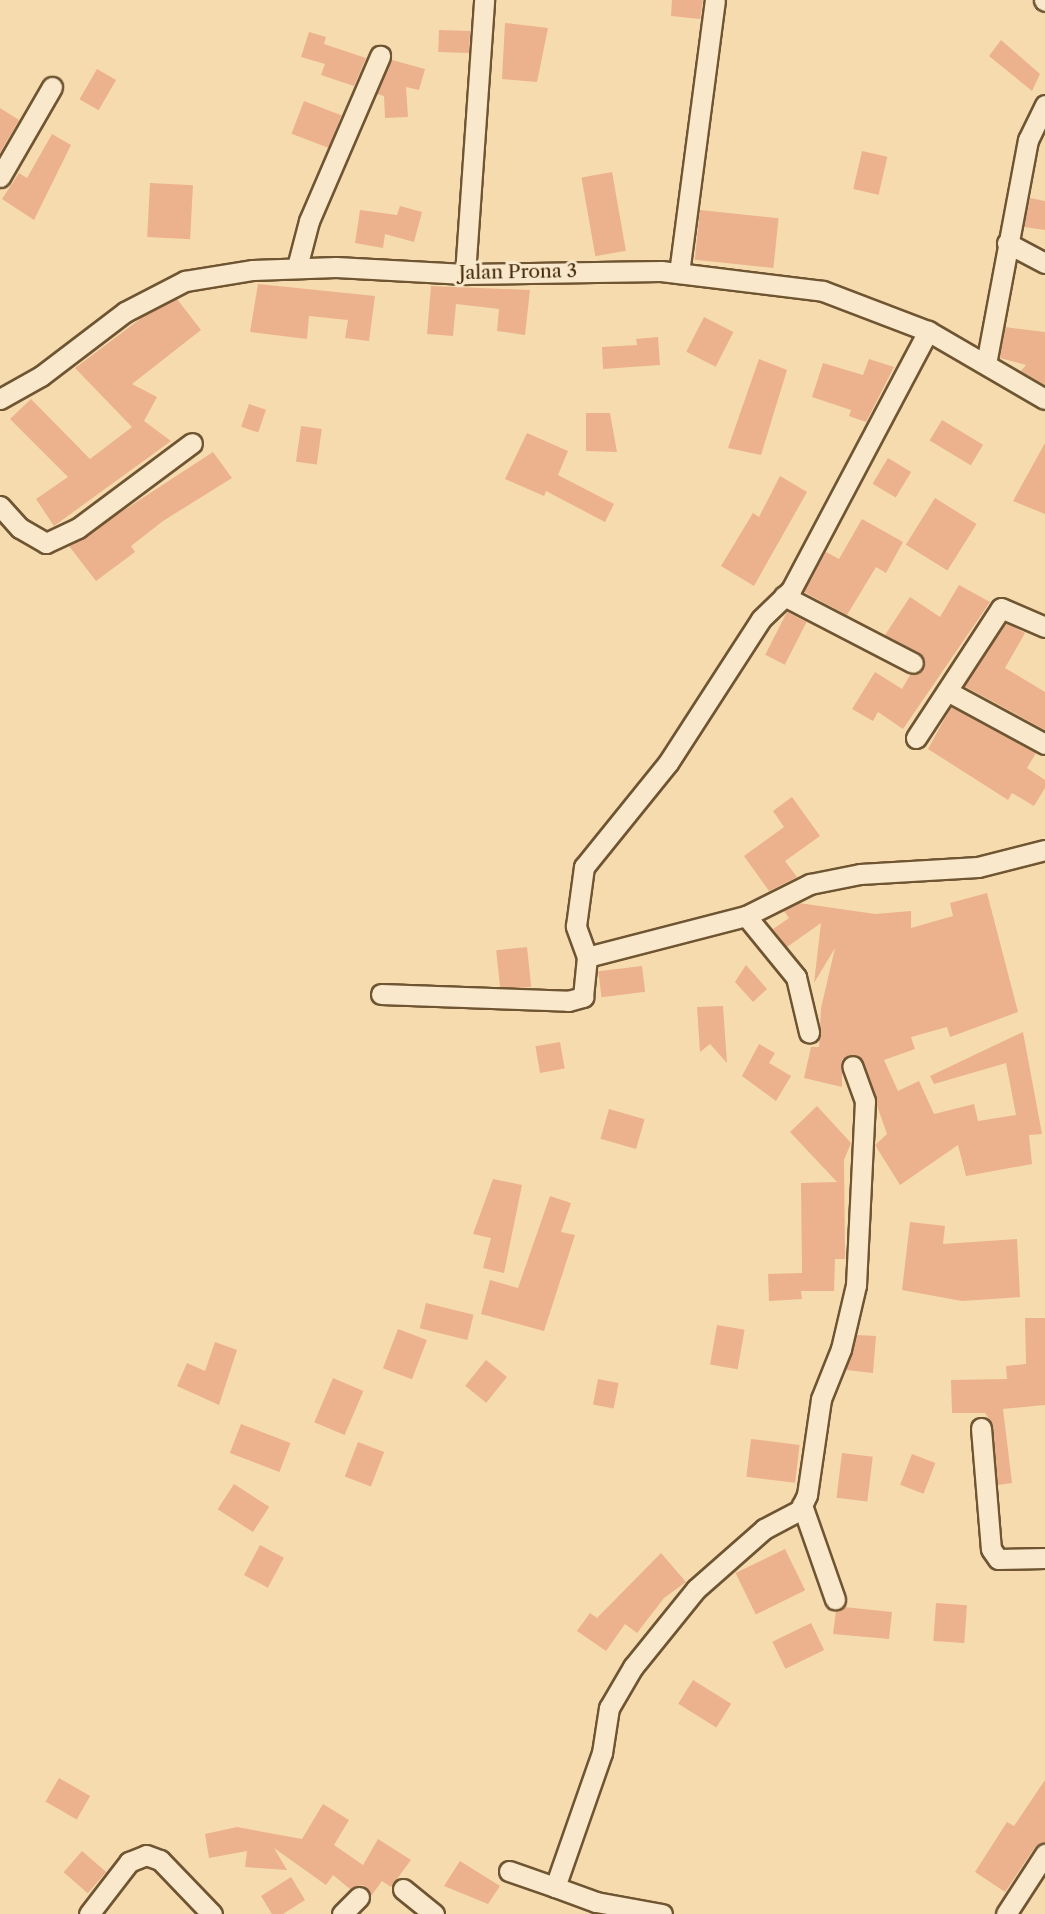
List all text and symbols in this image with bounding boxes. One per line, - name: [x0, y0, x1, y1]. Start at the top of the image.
- street label: Jalan Prona 3: [459, 260, 577, 284]

